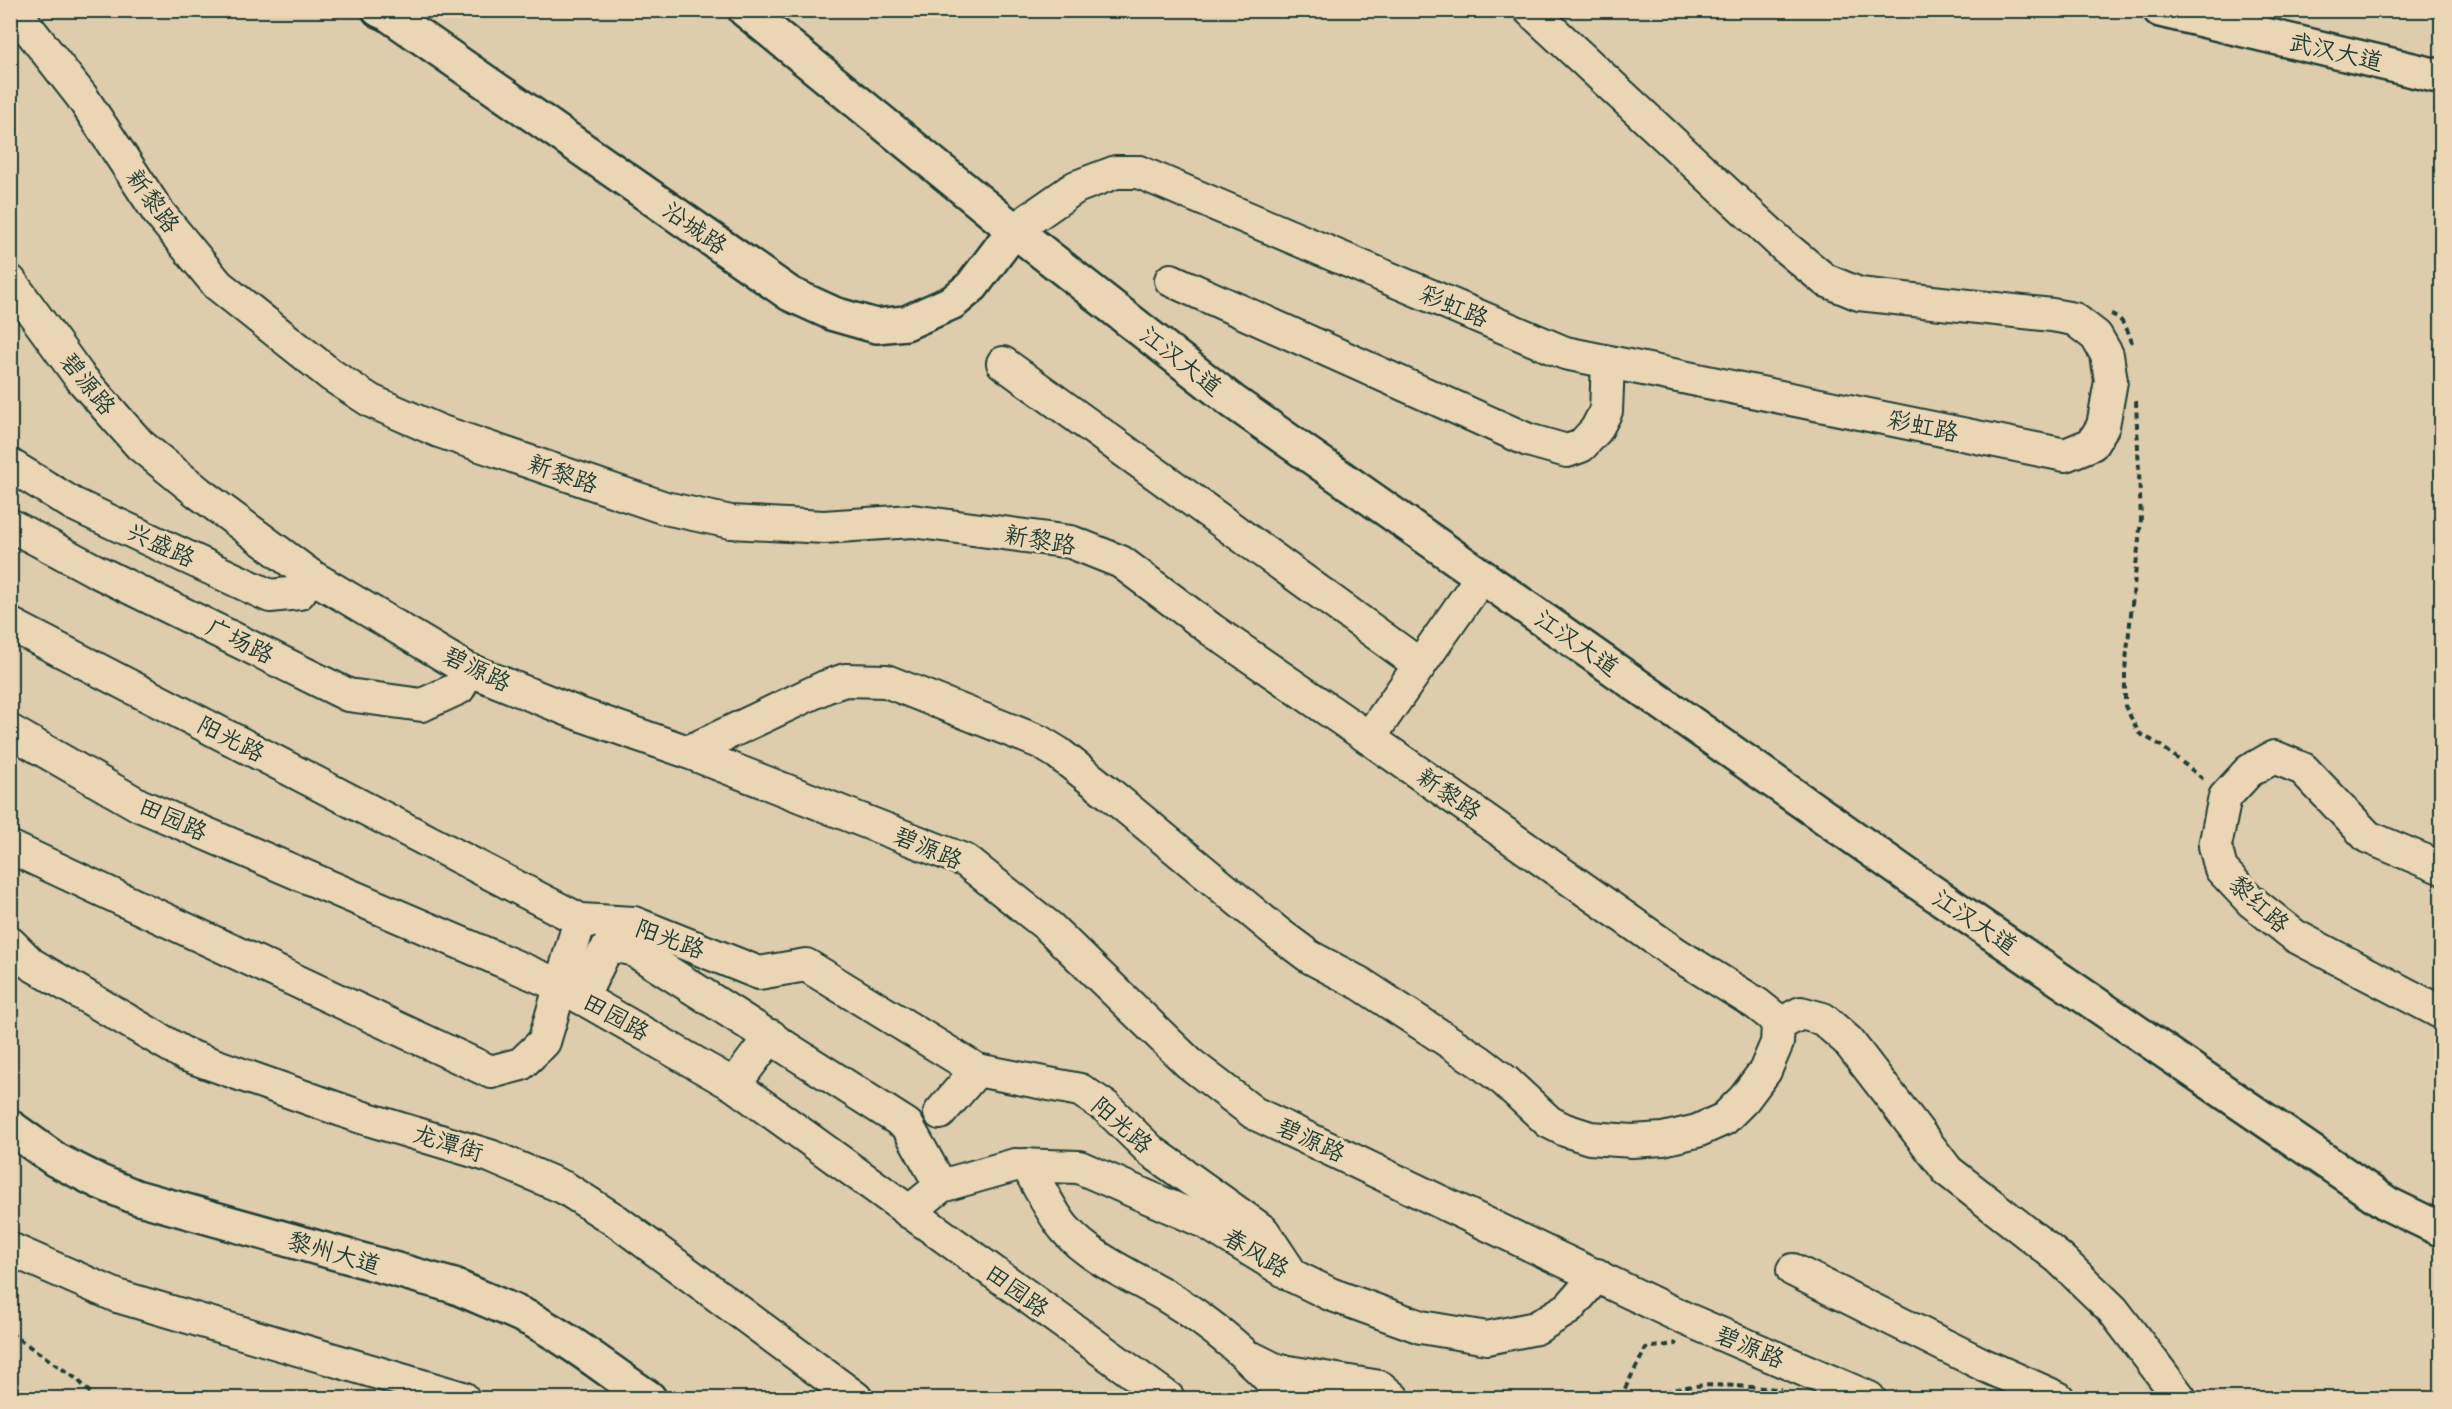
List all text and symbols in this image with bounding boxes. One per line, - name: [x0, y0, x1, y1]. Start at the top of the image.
- street label: 武汉大道: [2285, 28, 2386, 79]
- street label: 新黎路: [118, 164, 185, 240]
- street label: 沿城路: [656, 196, 733, 263]
- street label: 彩虹路: [1414, 279, 1493, 336]
- street label: 江汉大道: [1133, 320, 1227, 404]
- street label: 碧源路: [52, 347, 122, 423]
- street label: 彩虹路: [1884, 405, 1961, 450]
- street label: 新黎路: [523, 449, 602, 502]
- street label: 兴盛路: [121, 517, 200, 576]
- street label: 新黎路: [1002, 520, 1078, 563]
- street label: 江汉大道: [1528, 604, 1624, 684]
- street label: 广场路: [200, 613, 278, 672]
- street label: 碧源路: [437, 641, 515, 700]
- street label: 阳光路: [191, 710, 269, 770]
- street label: 新黎路: [1410, 762, 1487, 829]
- street label: 田园路: [133, 792, 212, 849]
- street label: 碧源路: [888, 821, 967, 878]
- street label: 黎红路: [2221, 870, 2295, 941]
- street label: 江汉大道: [1926, 884, 2023, 963]
- street label: 阳光路: [630, 914, 709, 967]
- street label: 田园路: [576, 987, 654, 1049]
- street label: 阳光路: [1084, 1091, 1158, 1161]
- street label: 碧源路: [1271, 1112, 1350, 1171]
- street label: 龙潭街: [409, 1119, 487, 1170]
- street label: 春风路: [1216, 1222, 1294, 1286]
- street label: 黎州大道: [283, 1226, 384, 1283]
- street label: 田园路: [978, 1259, 1054, 1326]
- street label: 碧源路: [1710, 1320, 1789, 1377]

